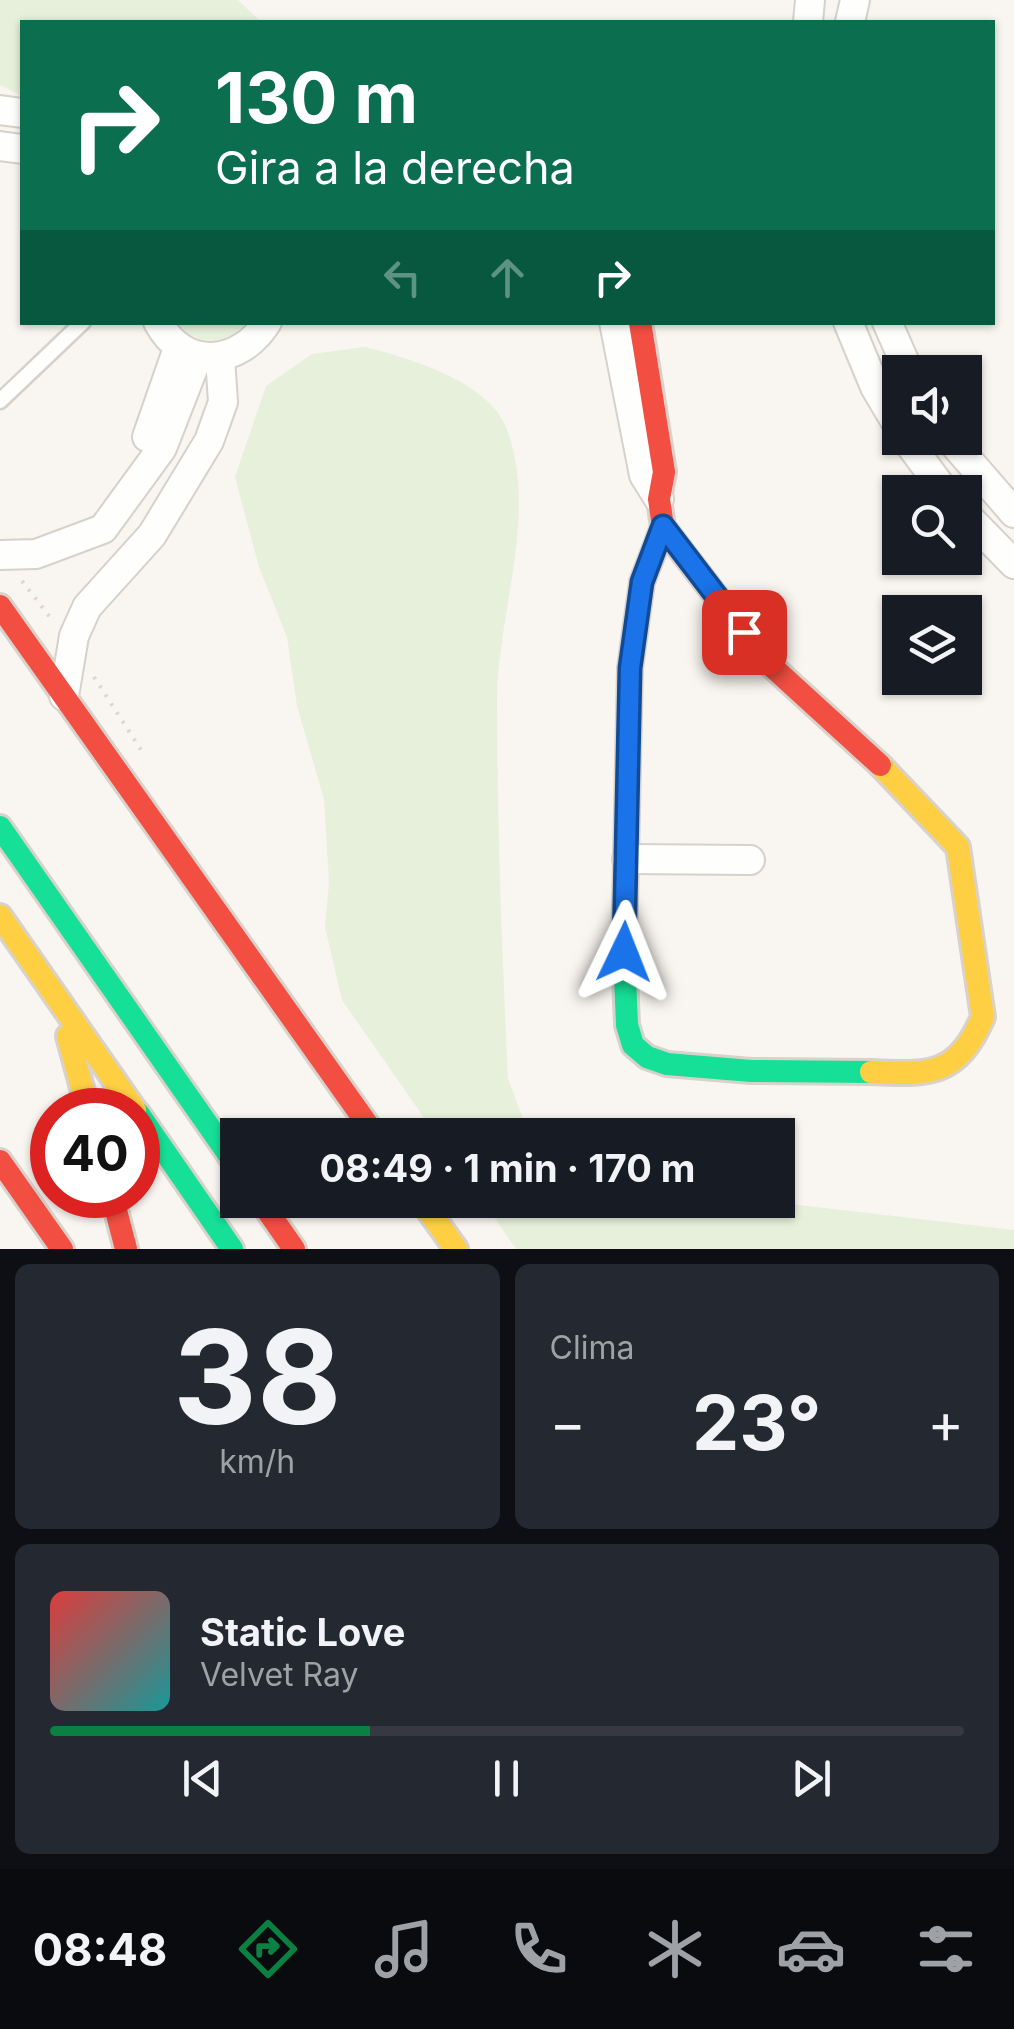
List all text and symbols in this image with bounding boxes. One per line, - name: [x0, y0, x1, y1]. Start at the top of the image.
- text: 130 m: [215, 55, 418, 140]
- icon: right: [50, 60, 180, 190]
- text: Gira a la derecha: [215, 140, 575, 195]
- icon: left: [375, 250, 430, 305]
- icon: ahead: [480, 250, 535, 305]
- icon: right: [585, 250, 640, 305]
- map controls: [882, 355, 982, 695]
- button: sound: [882, 355, 982, 455]
- button: search: [882, 475, 982, 575]
- pin: [702, 590, 787, 675]
- button: layers: [882, 595, 982, 695]
- icon: arrive: [717, 605, 772, 660]
- position arrow: [572, 900, 676, 1004]
- speed limit sign: 40: [30, 1088, 160, 1218]
- text: 08:49 · 1 min · 170 m: [319, 1145, 696, 1191]
- text: 38: [173, 1298, 342, 1455]
- text: Clima: [550, 1328, 634, 1367]
- text: 23°: [692, 1377, 822, 1468]
- text: −: [550, 1390, 586, 1456]
- text: +: [928, 1390, 964, 1456]
- text: km/h: [219, 1442, 295, 1481]
- text: Static Love: [200, 1609, 405, 1655]
- text: Velvet Ray: [200, 1655, 358, 1694]
- icon: previous: [175, 1751, 230, 1806]
- icon: pause: [479, 1751, 534, 1806]
- icon: next: [784, 1751, 839, 1806]
- icon: directions: [233, 1914, 303, 1984]
- icon: music: [369, 1914, 439, 1984]
- icon: phone: [504, 1914, 574, 1984]
- icon: climate: [640, 1914, 710, 1984]
- icon: car: [776, 1914, 846, 1984]
- icon: filters: [911, 1914, 981, 1984]
- text: 08:48: [33, 1922, 167, 1977]

